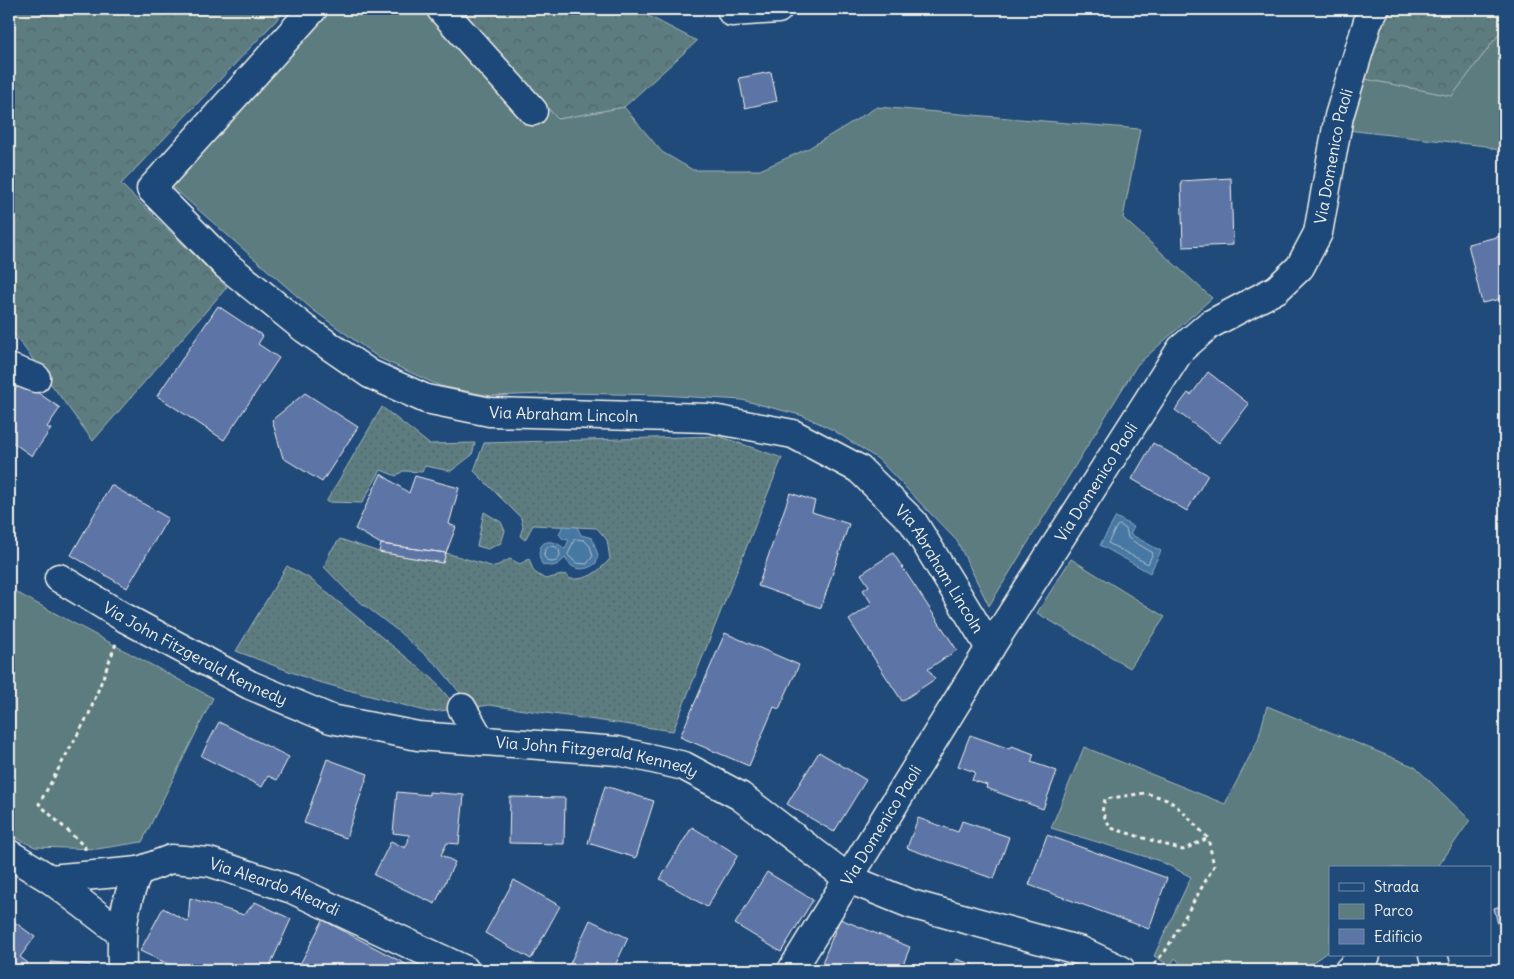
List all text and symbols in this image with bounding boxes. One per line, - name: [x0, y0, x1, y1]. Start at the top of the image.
- street label: Via Domenico Paoli: [1310, 86, 1357, 226]
- street label: Via Abraham Lincoln: [489, 402, 638, 426]
- street label: Via Domenico Paoli: [1051, 419, 1142, 545]
- street label: Via Abraham Lincoln: [891, 500, 988, 637]
- street label: Via John Fitzgerald Kennedy: [99, 597, 290, 710]
- street label: Via John Fitzgerald Kennedy: [495, 732, 702, 782]
- street label: Via Domenico Paoli: [836, 761, 926, 889]
- street label: Via Aleardo Aleardi: [207, 853, 343, 920]
- legend: [1329, 866, 1492, 956]
- text: Strada: [1374, 877, 1419, 896]
- text: Parco: [1374, 901, 1413, 920]
- text: Edificio: [1374, 927, 1422, 946]

